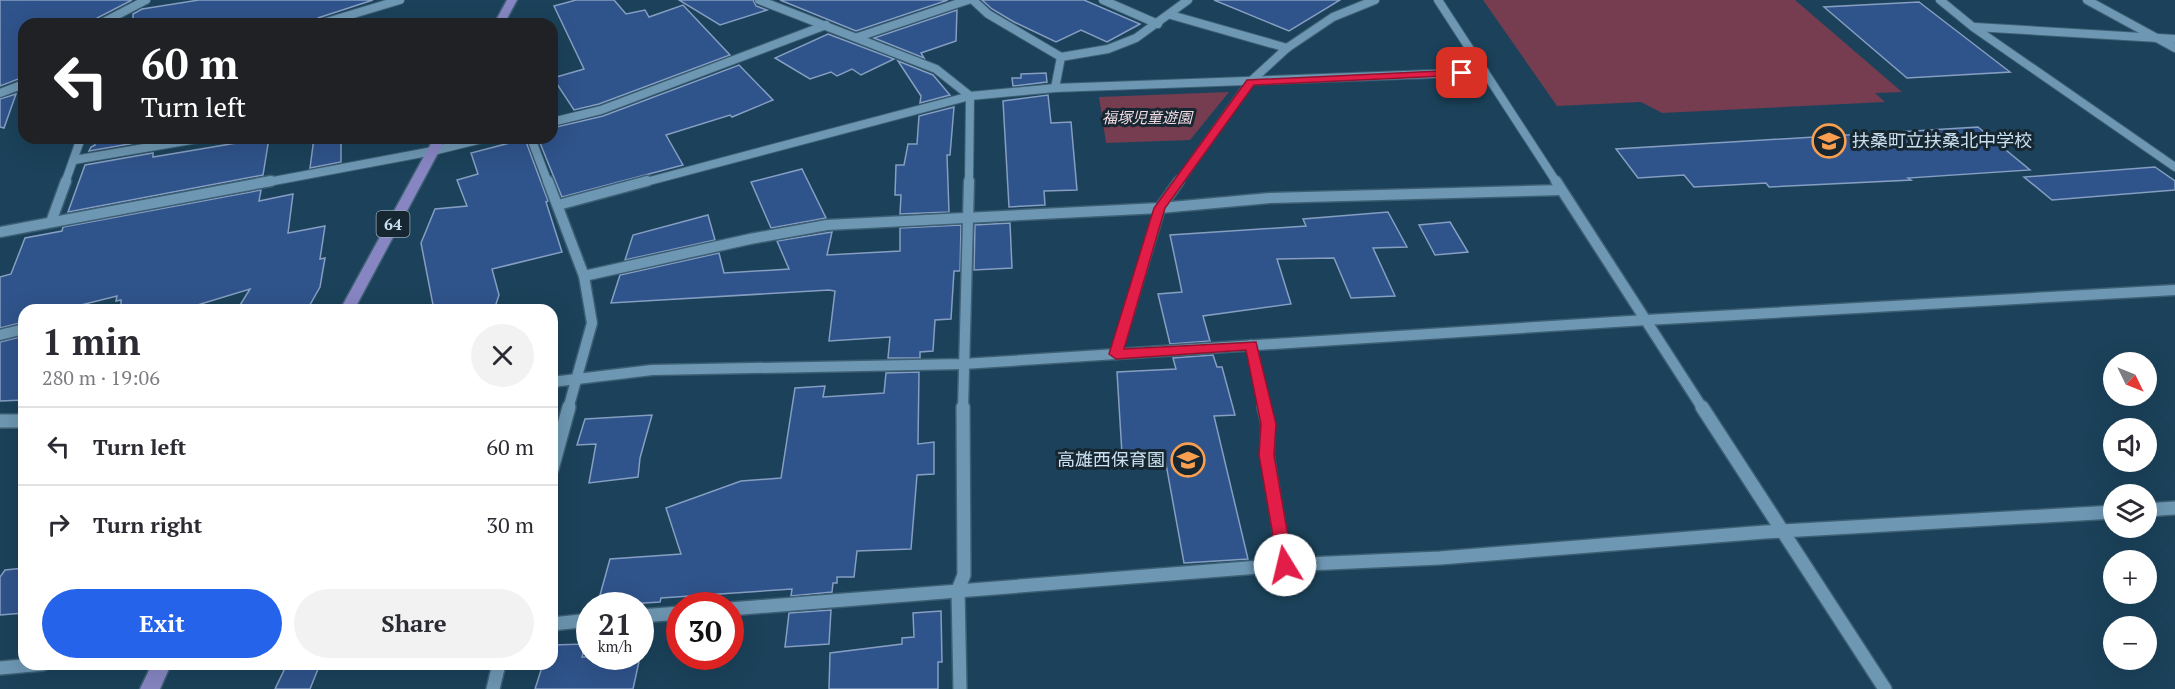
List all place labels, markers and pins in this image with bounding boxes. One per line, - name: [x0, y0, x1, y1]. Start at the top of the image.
- pin: [1436, 47, 1487, 98]
- school or university icon: 扶桑町立扶桑北中学校: [1811, 123, 1847, 159]
- place label: 扶桑町立扶桑北中学校: [1852, 128, 2032, 152]
- school or university icon: 高雄西保育園: [1170, 442, 1206, 478]
- place label: 高雄西保育園: [1057, 447, 1165, 471]

